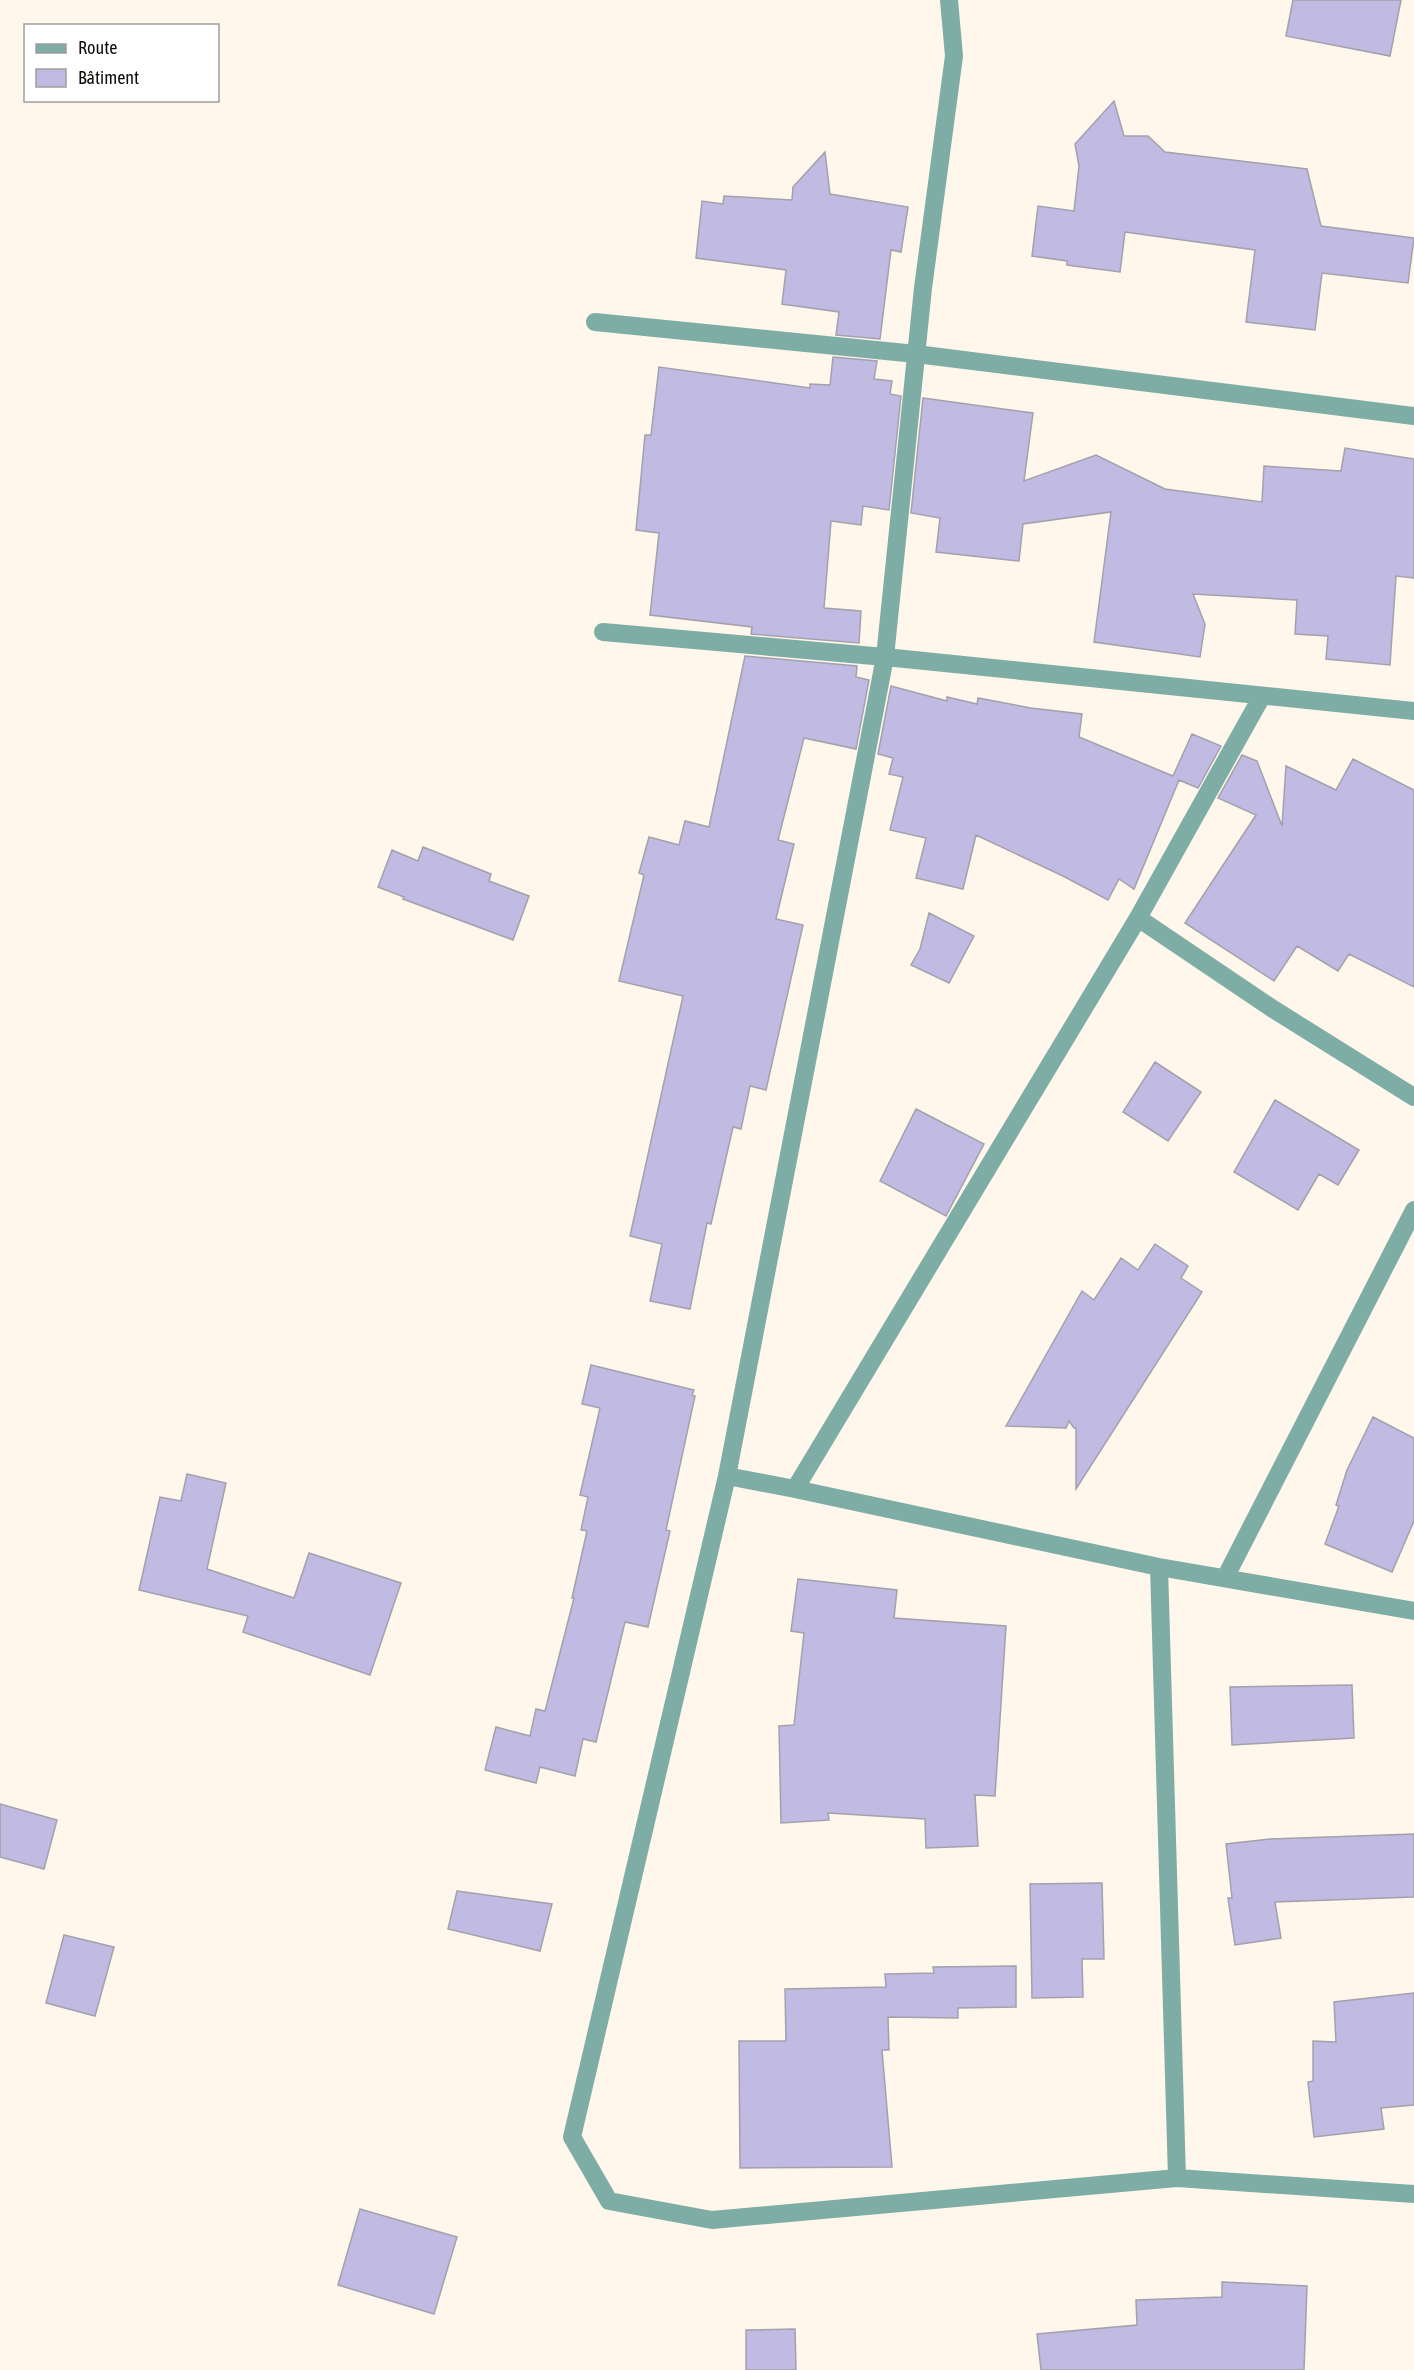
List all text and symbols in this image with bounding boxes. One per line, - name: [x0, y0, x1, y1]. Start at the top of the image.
- legend: [24, 24, 219, 102]
- text: Route: [78, 37, 117, 58]
- text: Bâtiment: [78, 67, 139, 88]

